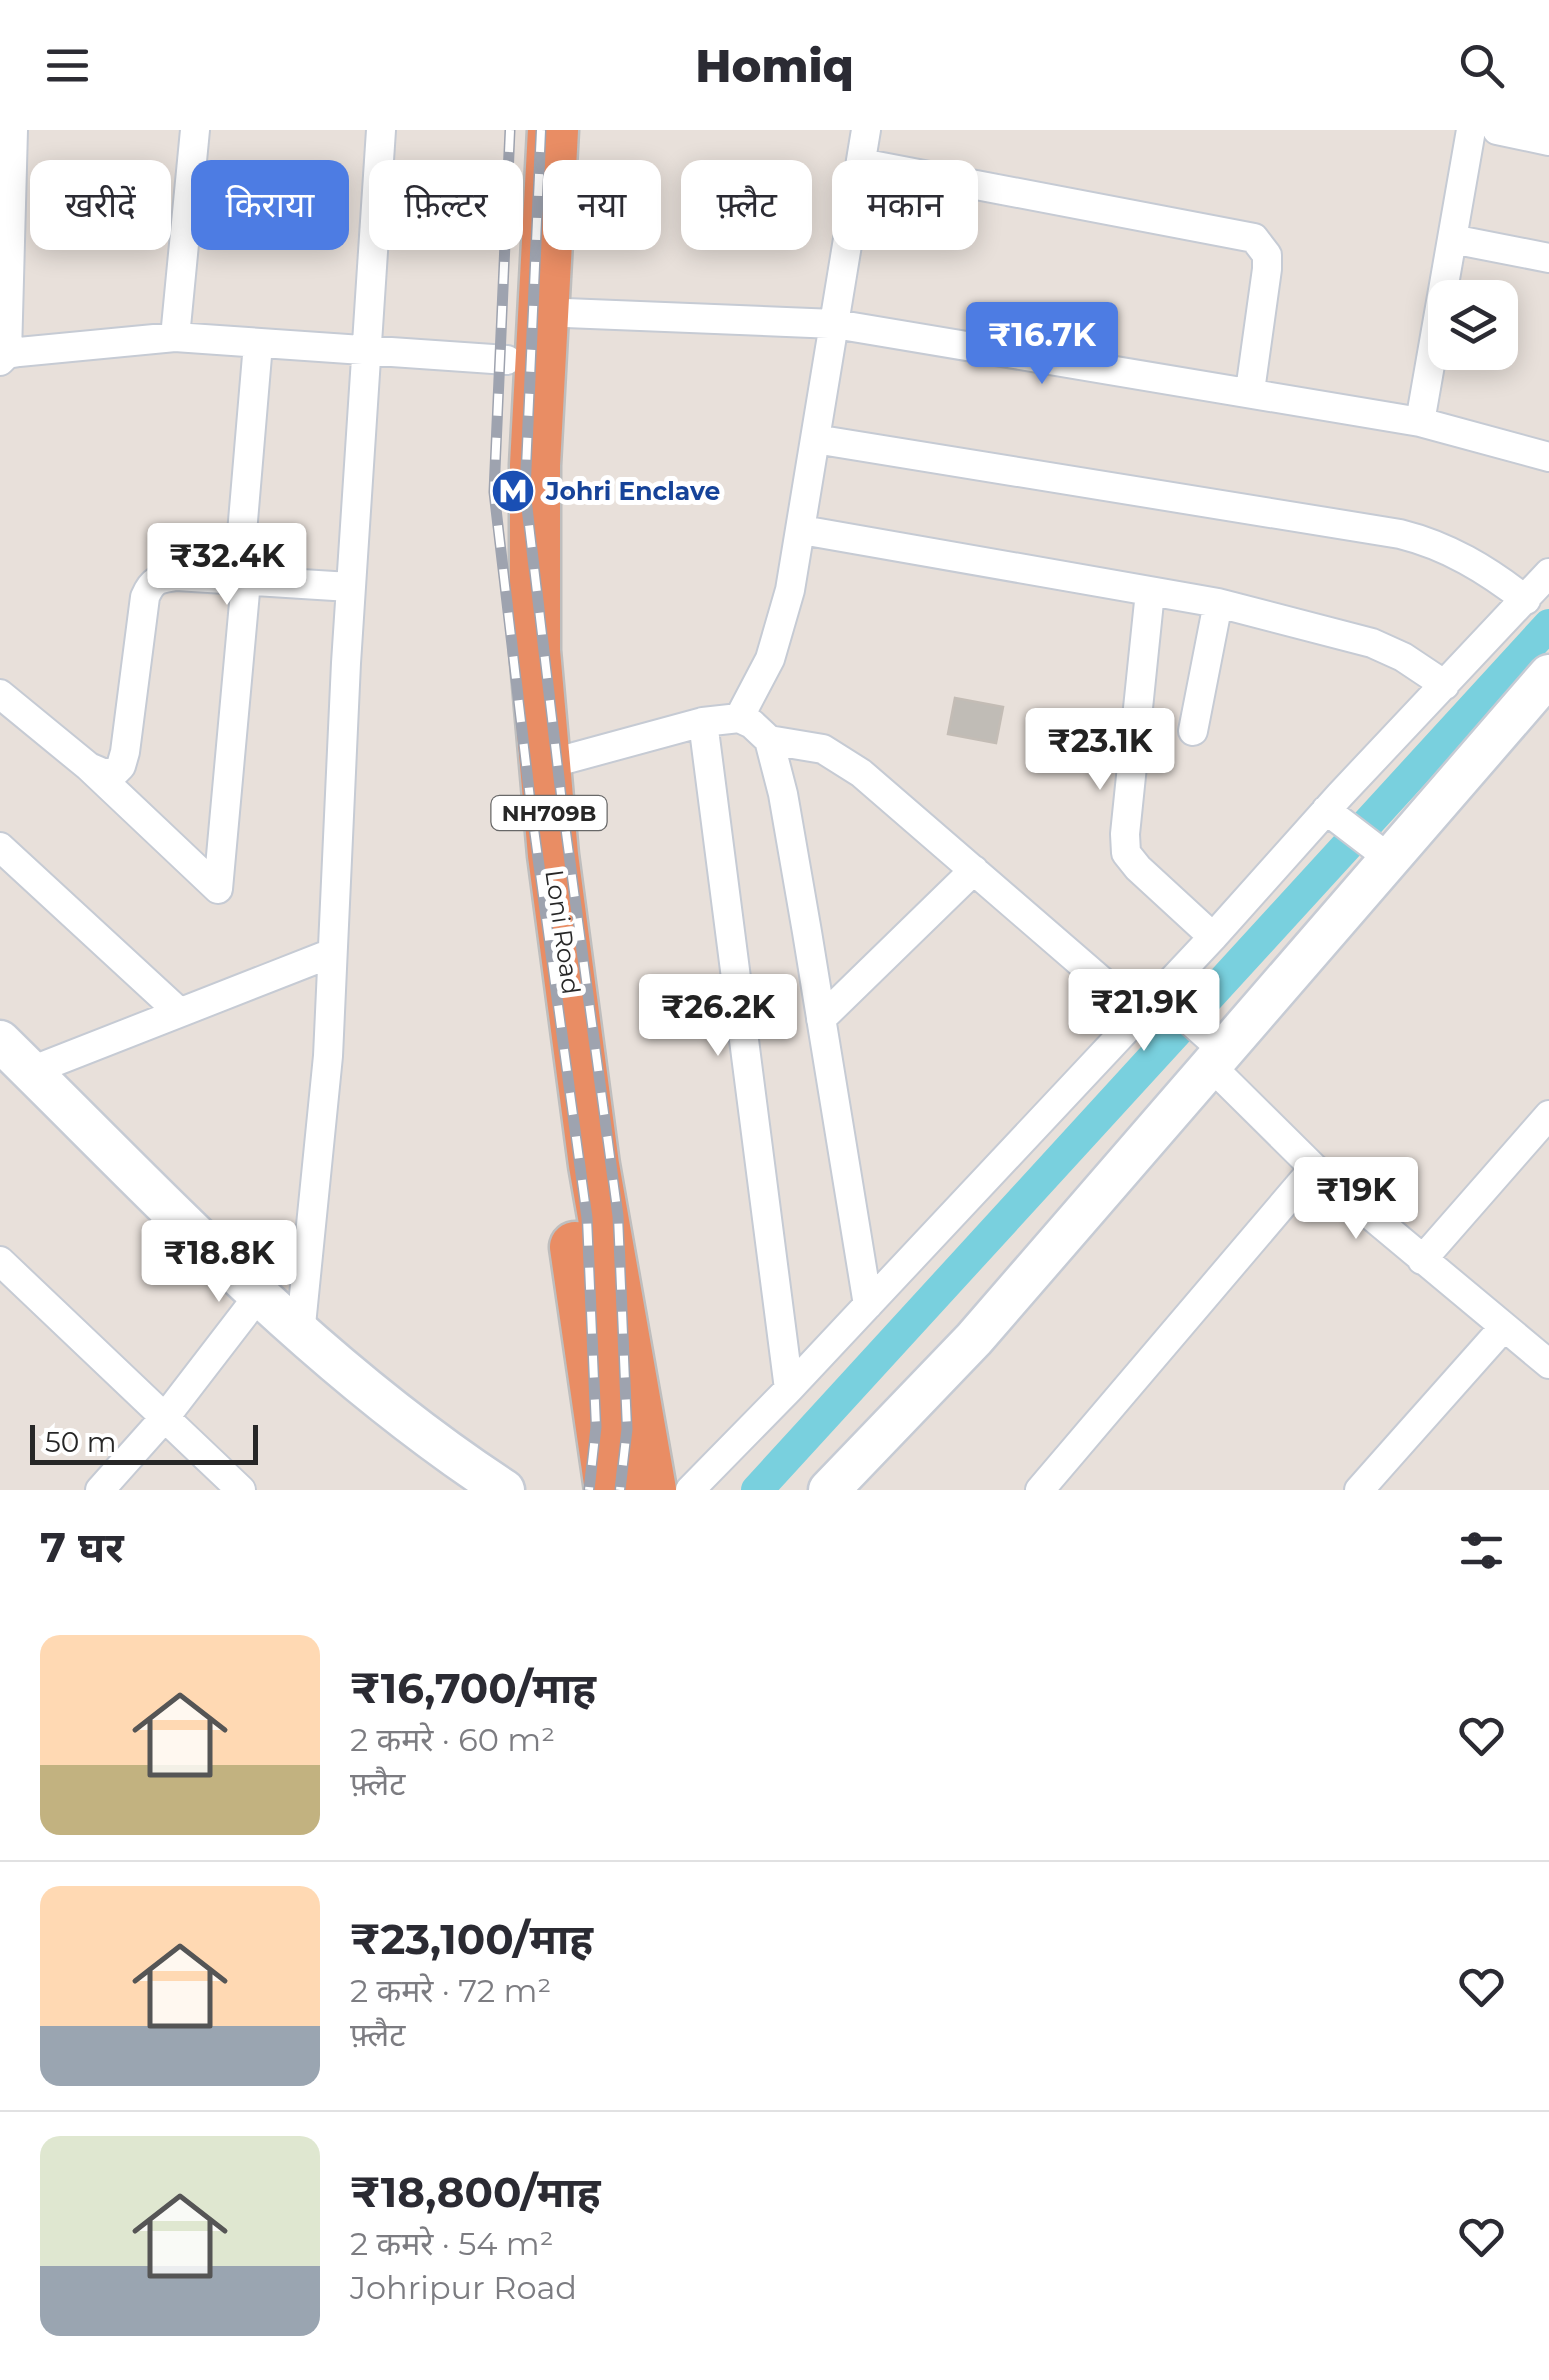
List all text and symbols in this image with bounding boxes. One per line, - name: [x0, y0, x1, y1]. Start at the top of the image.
- icon: menu: [40, 38, 95, 93]
- text: Homiq: [695, 38, 854, 93]
- icon: search: [1454, 38, 1509, 93]
- chip: खरीदें: [30, 160, 171, 250]
- chip: किराया: [191, 160, 349, 250]
- chip: फ़िल्टर: [369, 160, 523, 250]
- chip: नया: [543, 160, 661, 250]
- chip: फ़्लैट: [681, 160, 812, 250]
- chip: मकान: [832, 160, 978, 250]
- map controls: [1428, 280, 1518, 370]
- button: layers: [1428, 280, 1518, 370]
- pin: ₹16.7K: [961, 302, 1123, 387]
- text: ₹16.7K: [988, 315, 1096, 354]
- metro station icon: Johri Enclave: [490, 468, 536, 514]
- place label: Johri Enclave: [545, 476, 720, 506]
- pin: ₹32.4K: [146, 523, 308, 608]
- text: ₹32.4K: [169, 536, 285, 575]
- pin: ₹23.1K: [1019, 708, 1181, 793]
- text: ₹23.1K: [1047, 721, 1153, 760]
- road number: NH709B: [492, 796, 606, 830]
- street label: Loni Road: [539, 868, 587, 996]
- pin: ₹21.9K: [1063, 969, 1225, 1054]
- pin: ₹26.2K: [637, 974, 799, 1059]
- text: ₹21.9K: [1090, 982, 1198, 1021]
- text: ₹26.2K: [661, 987, 775, 1026]
- pin: ₹19K: [1297, 1157, 1415, 1242]
- text: ₹19K: [1316, 1170, 1396, 1209]
- pin: ₹18.8K: [138, 1220, 300, 1305]
- text: ₹18.8K: [164, 1233, 274, 1272]
- scale bar: [30, 1420, 258, 1464]
- text: 50 m: [45, 1425, 116, 1459]
- text: 7 घर: [40, 1521, 124, 1573]
- icon: filters: [1454, 1523, 1509, 1578]
- text: ₹16,700/माह: [350, 1662, 596, 1714]
- icon: home: [120, 1675, 240, 1795]
- icon: heart: [1454, 1708, 1509, 1763]
- text: 2 कमरे · 60 m²: [350, 1720, 555, 1759]
- text: फ़्लैट: [350, 1764, 405, 1803]
- text: ₹23,100/माह: [350, 1913, 593, 1965]
- icon: home: [120, 1926, 240, 2046]
- icon: heart: [1454, 1959, 1509, 2014]
- text: 2 कमरे · 72 m²: [350, 1971, 551, 2010]
- text: फ़्लैट: [350, 2015, 405, 2054]
- text: ₹18,800/माह: [350, 2166, 601, 2218]
- icon: home: [120, 2176, 240, 2296]
- icon: heart: [1454, 2209, 1509, 2264]
- text: 2 कमरे · 54 m²: [350, 2224, 554, 2263]
- text: Johripur Road: [350, 2268, 577, 2307]

